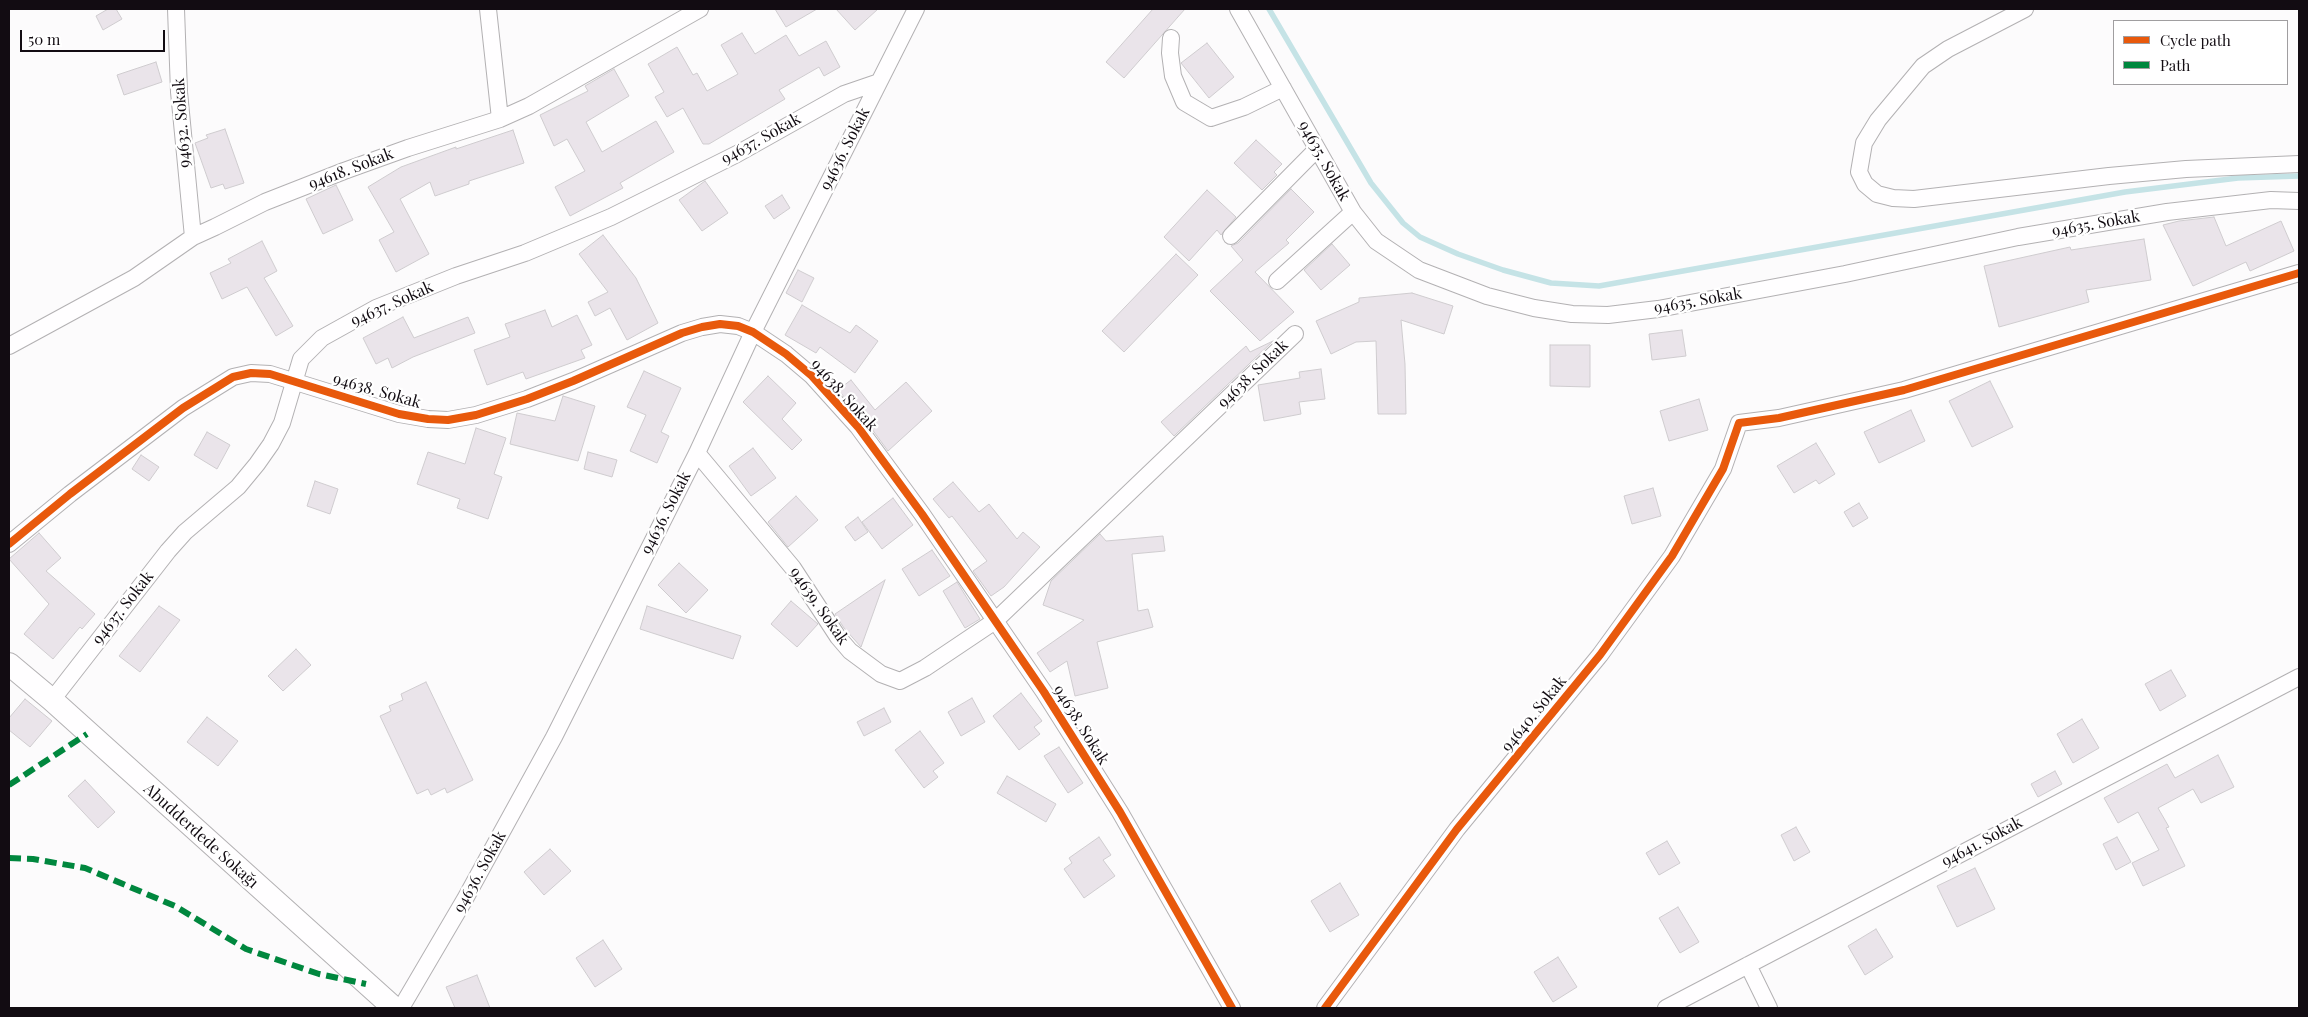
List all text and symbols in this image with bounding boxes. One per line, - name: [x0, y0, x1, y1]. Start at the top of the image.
- scale bar: [22, 20, 168, 52]
- legend: [2113, 20, 2288, 85]
- text: 50 m: [28, 29, 60, 49]
- text: Cycle path: [2160, 30, 2231, 50]
- text: Path: [2160, 55, 2190, 75]
- street label: 94632. Sokak: [169, 78, 195, 168]
- street label: 94636. Sokak: [816, 104, 874, 194]
- street label: 94637. Sokak: [718, 109, 804, 169]
- street label: 94635. Sokak: [1294, 117, 1354, 205]
- street label: 94618. Sokak: [306, 144, 396, 194]
- street label: 94635. Sokak: [2051, 207, 2141, 241]
- street label: 94637. Sokak: [348, 277, 436, 331]
- street label: 94635. Sokak: [1653, 284, 1743, 318]
- street label: 94638. Sokak: [1214, 336, 1292, 412]
- street label: 94638. Sokak: [807, 355, 881, 435]
- street label: 94638. Sokak: [331, 369, 423, 413]
- street label: 94636. Sokak: [637, 468, 695, 558]
- street label: 94639. Sokak: [785, 563, 853, 649]
- street label: 94637. Sokak: [88, 567, 158, 649]
- street label: 94640. Sokak: [1497, 672, 1571, 756]
- street label: 94638. Sokak: [1049, 682, 1113, 768]
- street label: Abudderdede Sokağı: [140, 779, 262, 893]
- street label: 94641. Sokak: [1938, 813, 2026, 871]
- street label: 94636. Sokak: [450, 828, 510, 916]

